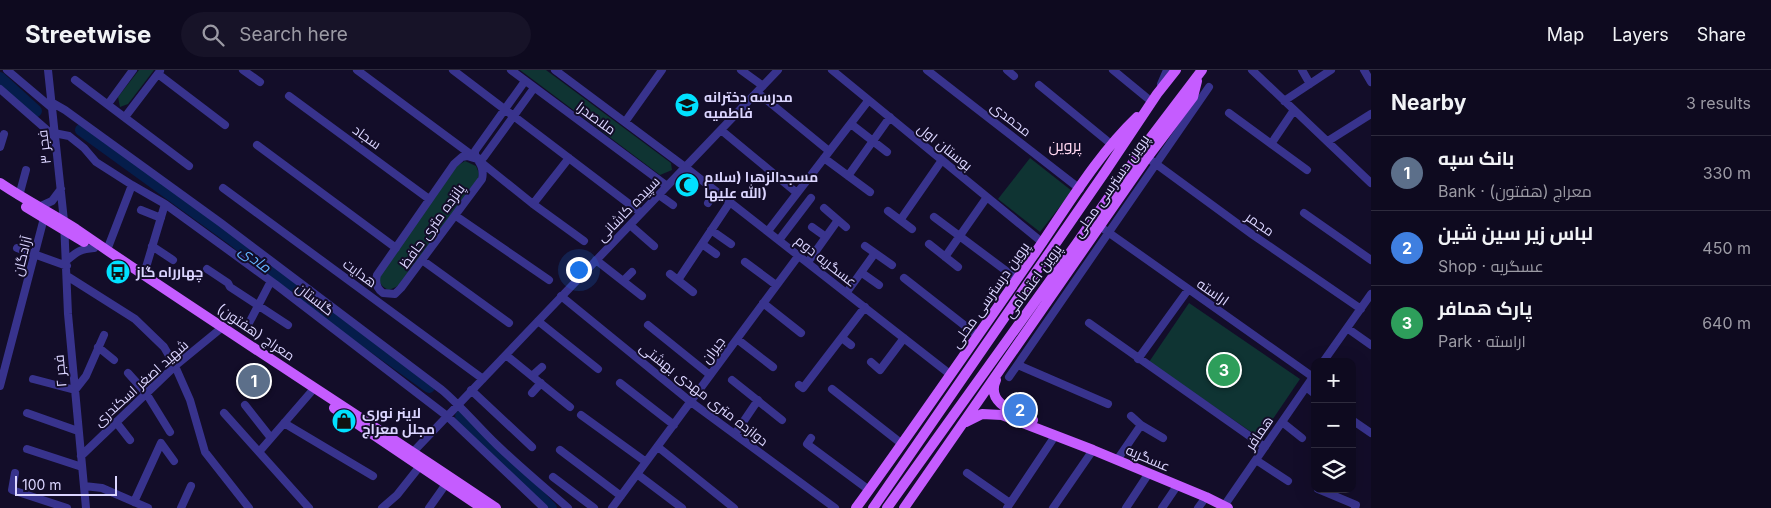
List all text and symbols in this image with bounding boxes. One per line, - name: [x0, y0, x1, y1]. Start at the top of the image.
- search box: [181, 12, 531, 57]
- text: Streetwise: [25, 20, 151, 49]
- icon: search: [199, 21, 227, 49]
- text: Search here: [239, 23, 348, 46]
- text: Map: [1547, 24, 1584, 45]
- text: Layers: [1612, 24, 1669, 45]
- text: Share: [1697, 24, 1746, 45]
- place label: مدرسه دخترانه فاطمیه: [704, 88, 793, 121]
- text: Nearby: [1391, 90, 1466, 115]
- school or university icon: مدرسه دخترانه فاطمیه: [674, 92, 700, 118]
- text: 3 results: [1686, 93, 1751, 113]
- street label: محمدی: [988, 97, 1035, 140]
- street label: ملاصدرا: [573, 98, 619, 138]
- street label: بوستان اول: [914, 119, 976, 175]
- street label: سجاد: [350, 121, 385, 153]
- street label: فجر ۳: [33, 129, 54, 165]
- street label: پروین دسترسی محلی: [1069, 131, 1154, 242]
- district label: پروین: [1048, 135, 1082, 157]
- text: بانک سپه: [1438, 147, 1514, 170]
- text: 1: [1404, 163, 1410, 183]
- text: 330 m: [1703, 163, 1751, 183]
- place label: مسجدالزهرا (سلام الله علیها): [704, 168, 818, 202]
- street label: سپیده کاشانی: [592, 172, 664, 246]
- mosque icon: مسجدالزهرا (سلام الله علیها): [674, 172, 700, 198]
- street label: پانزده متری حافظ: [395, 180, 470, 272]
- text: Bank · معراج (هفتون): [1438, 181, 1592, 201]
- street label: مجمر: [1242, 207, 1278, 239]
- text: لباس زیر سین شین: [1438, 222, 1593, 245]
- street label: عسگریه دوم: [791, 231, 860, 291]
- street label: آزادگان: [8, 234, 35, 278]
- street label: پروین درسترسی محلی: [947, 238, 1034, 352]
- text: 2: [1402, 238, 1412, 258]
- text: 450 m: [1702, 238, 1751, 258]
- street label: پروین اعتصامی: [1000, 240, 1067, 322]
- water label: مادی: [236, 241, 275, 277]
- street label: هدایت: [340, 255, 380, 291]
- text: Shop · عسگریه: [1438, 256, 1544, 276]
- your location: [566, 257, 592, 283]
- bus stop icon: چهارراه گاز: [105, 259, 131, 285]
- place label: چهارراه گاز: [135, 263, 203, 283]
- street label: اراسته: [1194, 275, 1232, 309]
- street label: گلستان: [293, 279, 338, 319]
- text: پارک همافر: [1438, 297, 1532, 320]
- street label: معراج (هفتون): [214, 299, 298, 365]
- text: 3: [1402, 313, 1412, 333]
- text: 640 m: [1702, 313, 1751, 333]
- text: Park · اراسته: [1438, 331, 1526, 351]
- street label: جیران: [697, 333, 728, 366]
- street label: شهید اصغر اسکندری: [90, 336, 191, 429]
- street label: دوازده متری مهدی بهشتی: [637, 338, 772, 449]
- pin: 3: [1208, 351, 1240, 389]
- street label: فجر ۲: [50, 354, 69, 388]
- map controls: [1311, 358, 1356, 493]
- button: +: [1311, 358, 1356, 403]
- pin: 1: [238, 362, 270, 400]
- pin: 2: [1004, 391, 1036, 429]
- button: −: [1311, 403, 1356, 448]
- place label: لاینر نوری مجلل معراج: [362, 404, 435, 439]
- shop icon: لاینر نوری مجلل معراج: [331, 408, 357, 434]
- street label: همافر: [1241, 412, 1276, 454]
- street label: عسگریه: [1124, 441, 1173, 474]
- button: layers: [1311, 448, 1356, 493]
- scale bar: [15, 473, 118, 496]
- text: 100 m: [22, 476, 62, 493]

